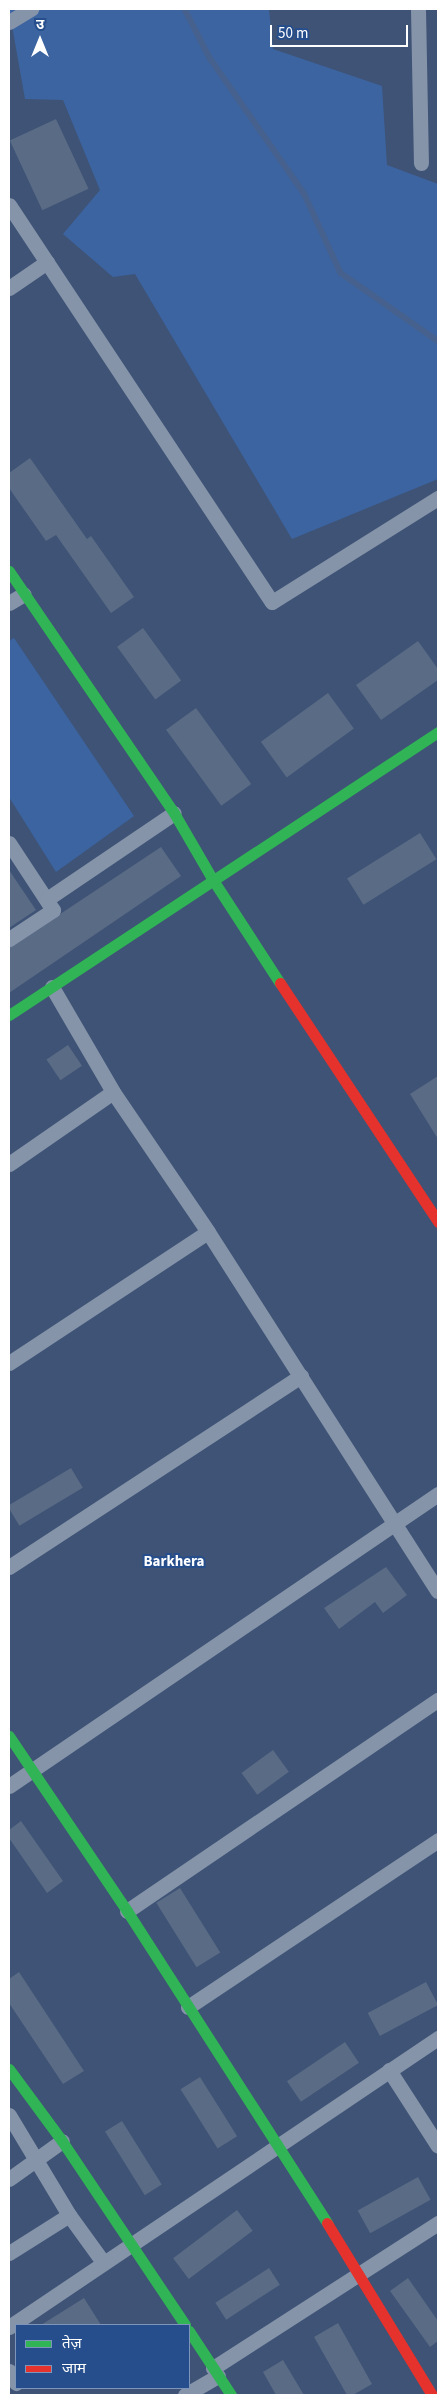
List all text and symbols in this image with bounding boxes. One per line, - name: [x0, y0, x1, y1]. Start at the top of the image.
- north arrow: [15, 15, 65, 65]
- text: उ: [36, 15, 44, 35]
- scale bar: [272, 15, 410, 47]
- text: 50 m: [278, 23, 308, 44]
- district label: Barkhera: [144, 1553, 204, 1571]
- legend: [15, 2324, 190, 2389]
- text: तेज़: [62, 2333, 82, 2354]
- text: जाम: [62, 2358, 86, 2379]

